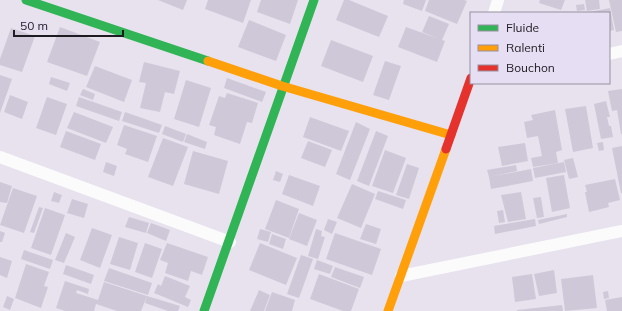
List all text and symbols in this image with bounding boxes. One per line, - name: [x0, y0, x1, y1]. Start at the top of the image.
- scale bar: [14, 12, 123, 38]
- legend: [470, 12, 610, 84]
- text: 50 m: [20, 18, 48, 33]
- text: Fluide: [506, 20, 539, 35]
- text: Ralenti: [506, 40, 545, 55]
- text: Bouchon: [506, 60, 555, 75]

